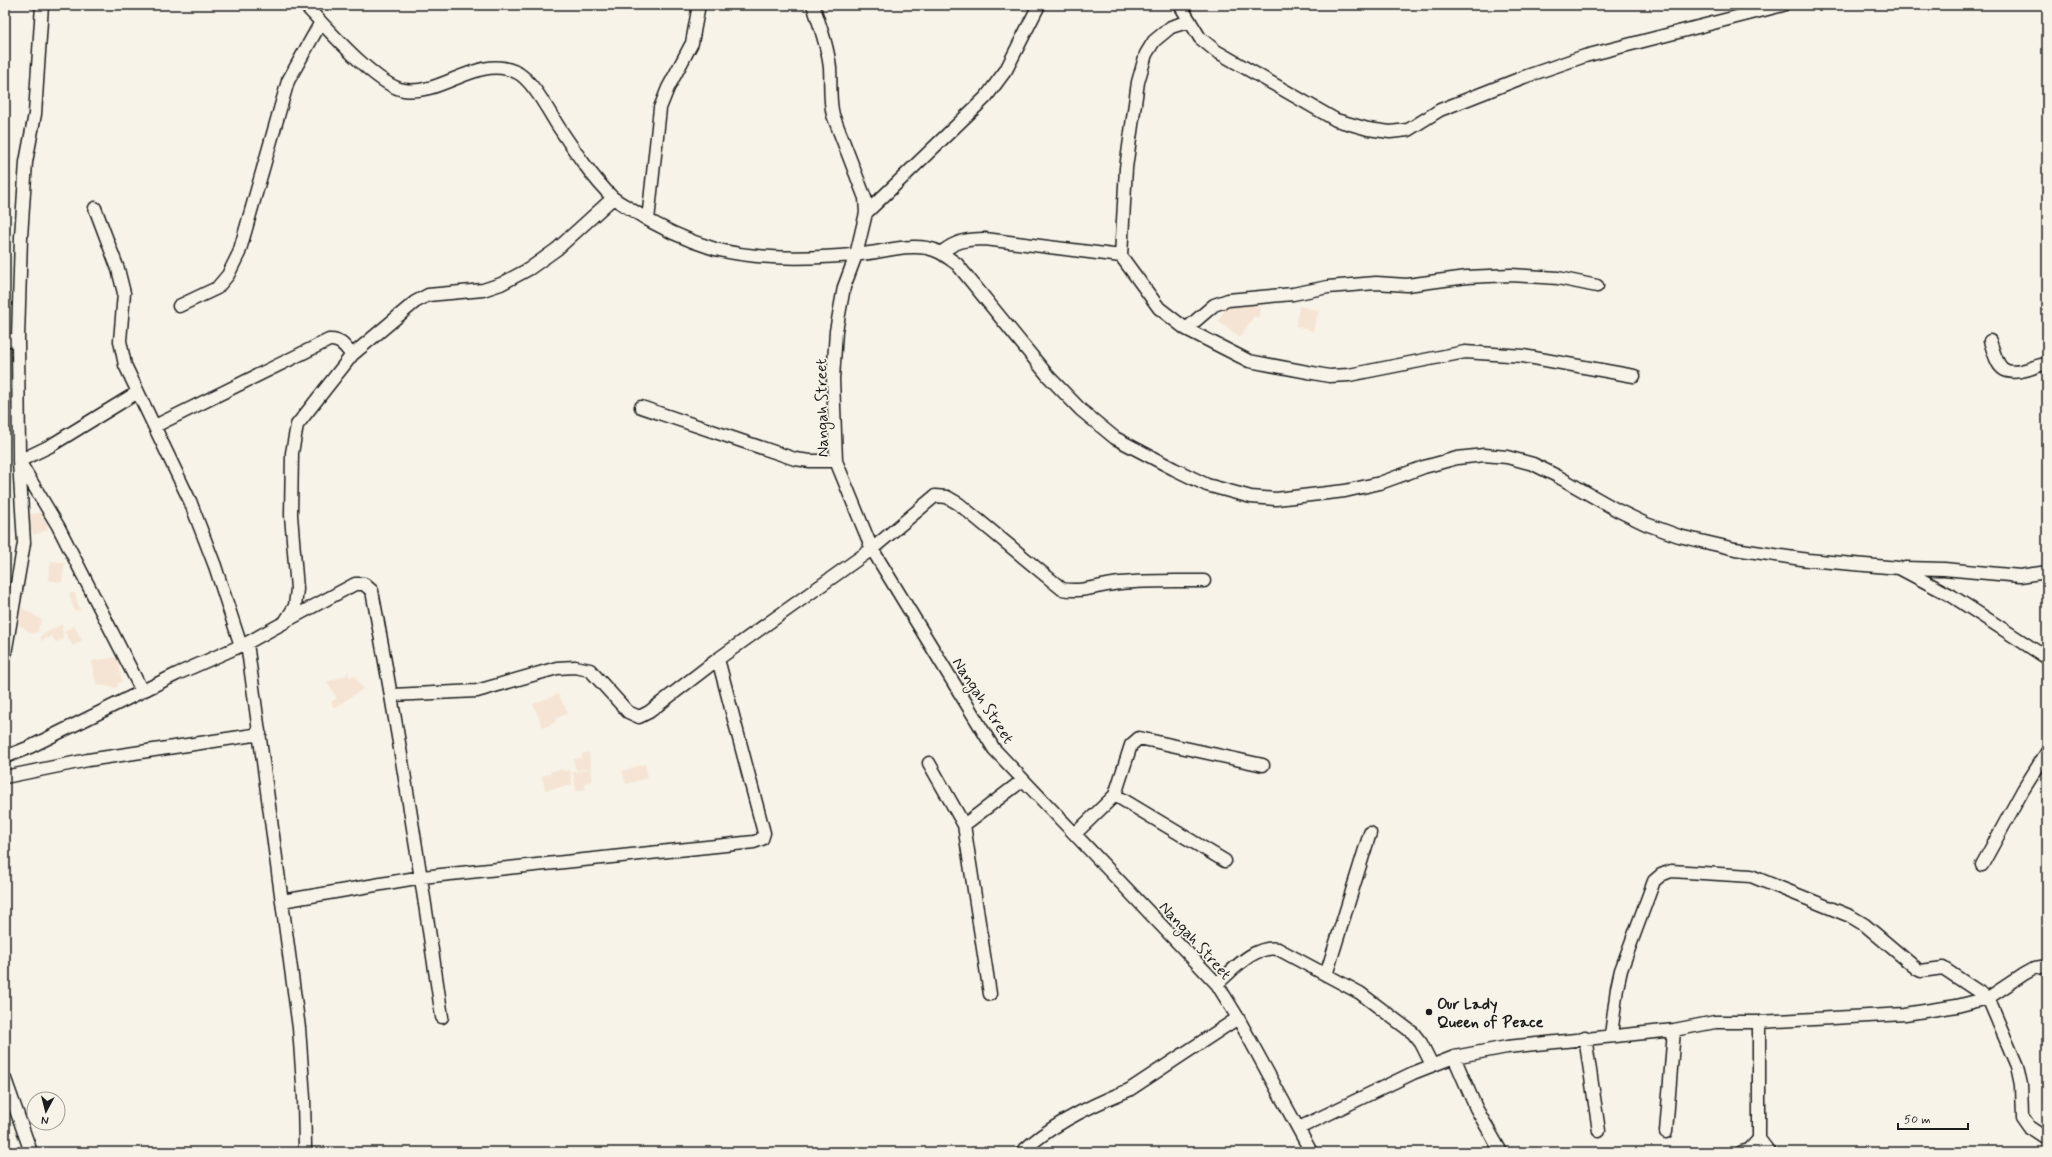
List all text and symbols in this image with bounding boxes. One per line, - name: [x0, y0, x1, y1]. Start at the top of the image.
- street label: Nangah Street: [811, 358, 835, 458]
- street label: Nangah Street: [946, 654, 1018, 749]
- street label: Nangah Street: [1153, 897, 1236, 985]
- place label: Our Lady Queen of Peace: [1437, 994, 1543, 1033]
- marker: Our Lady Queen of Peace: [1424, 1007, 1434, 1017]
- north arrow: [26, 1091, 66, 1131]
- scale bar: [1898, 1105, 1968, 1131]
- text: 50 m: [1904, 1112, 1931, 1128]
- text: N: [40, 1113, 49, 1127]

